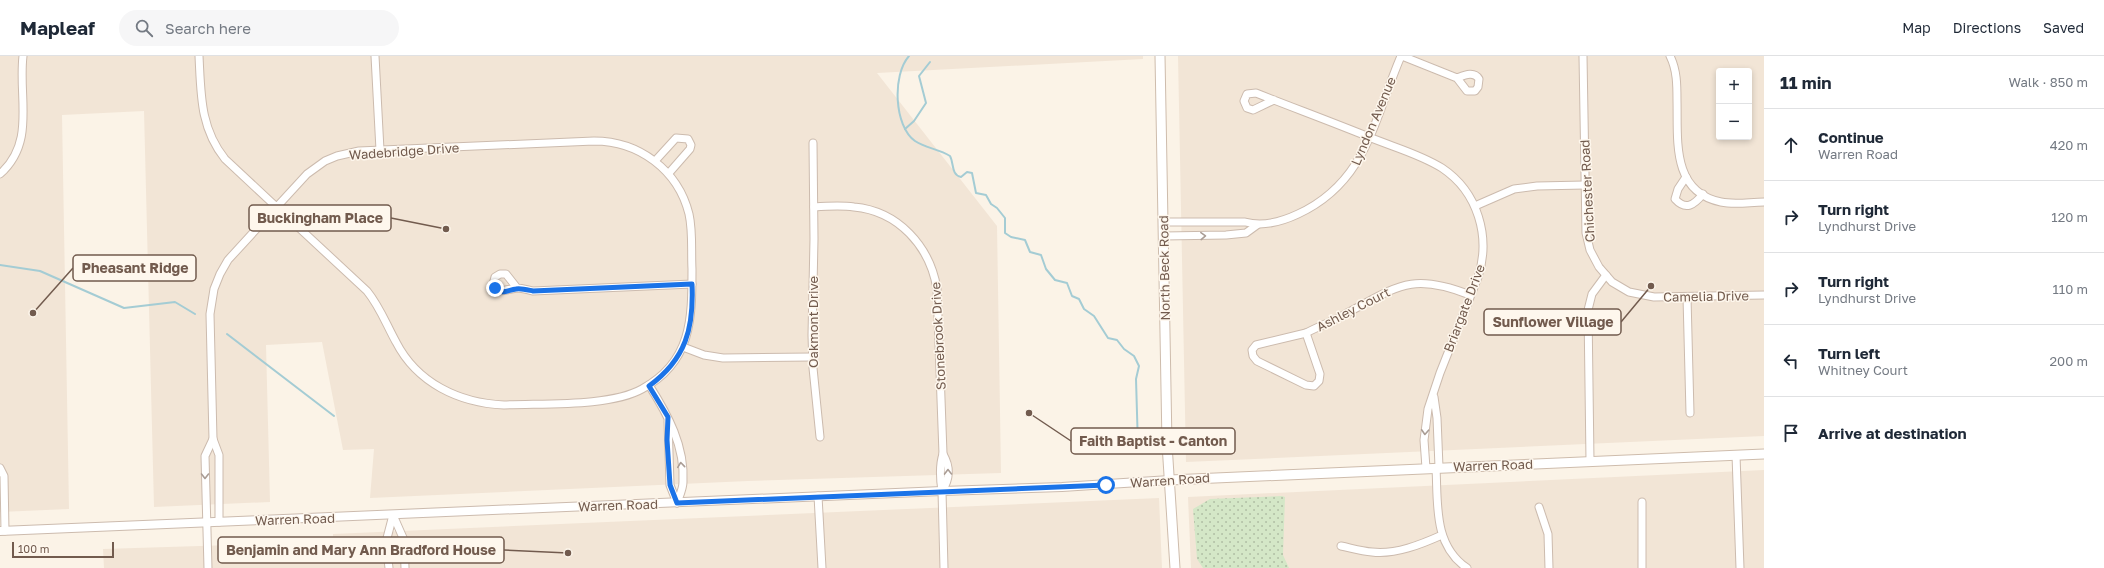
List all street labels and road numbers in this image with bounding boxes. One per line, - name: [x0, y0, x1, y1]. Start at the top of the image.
- street label: Lyndon Avenue: [1347, 74, 1399, 168]
- street label: Wadebridge Drive: [348, 139, 460, 163]
- street label: Chichester Road: [1576, 139, 1598, 243]
- street label: North Beck Road: [1155, 215, 1173, 321]
- street label: Briargate Drive: [1440, 262, 1488, 354]
- street label: Oakmont Drive: [805, 276, 821, 368]
- street label: Stonebrook Drive: [927, 282, 949, 390]
- street label: Ashley Court: [1314, 284, 1392, 334]
- street label: Camelia Drive: [1663, 287, 1749, 305]
- street label: Warren Road: [1453, 456, 1533, 474]
- street label: Warren Road: [1130, 469, 1210, 491]
- street label: Warren Road: [578, 496, 658, 514]
- street label: Warren Road: [255, 510, 335, 528]

